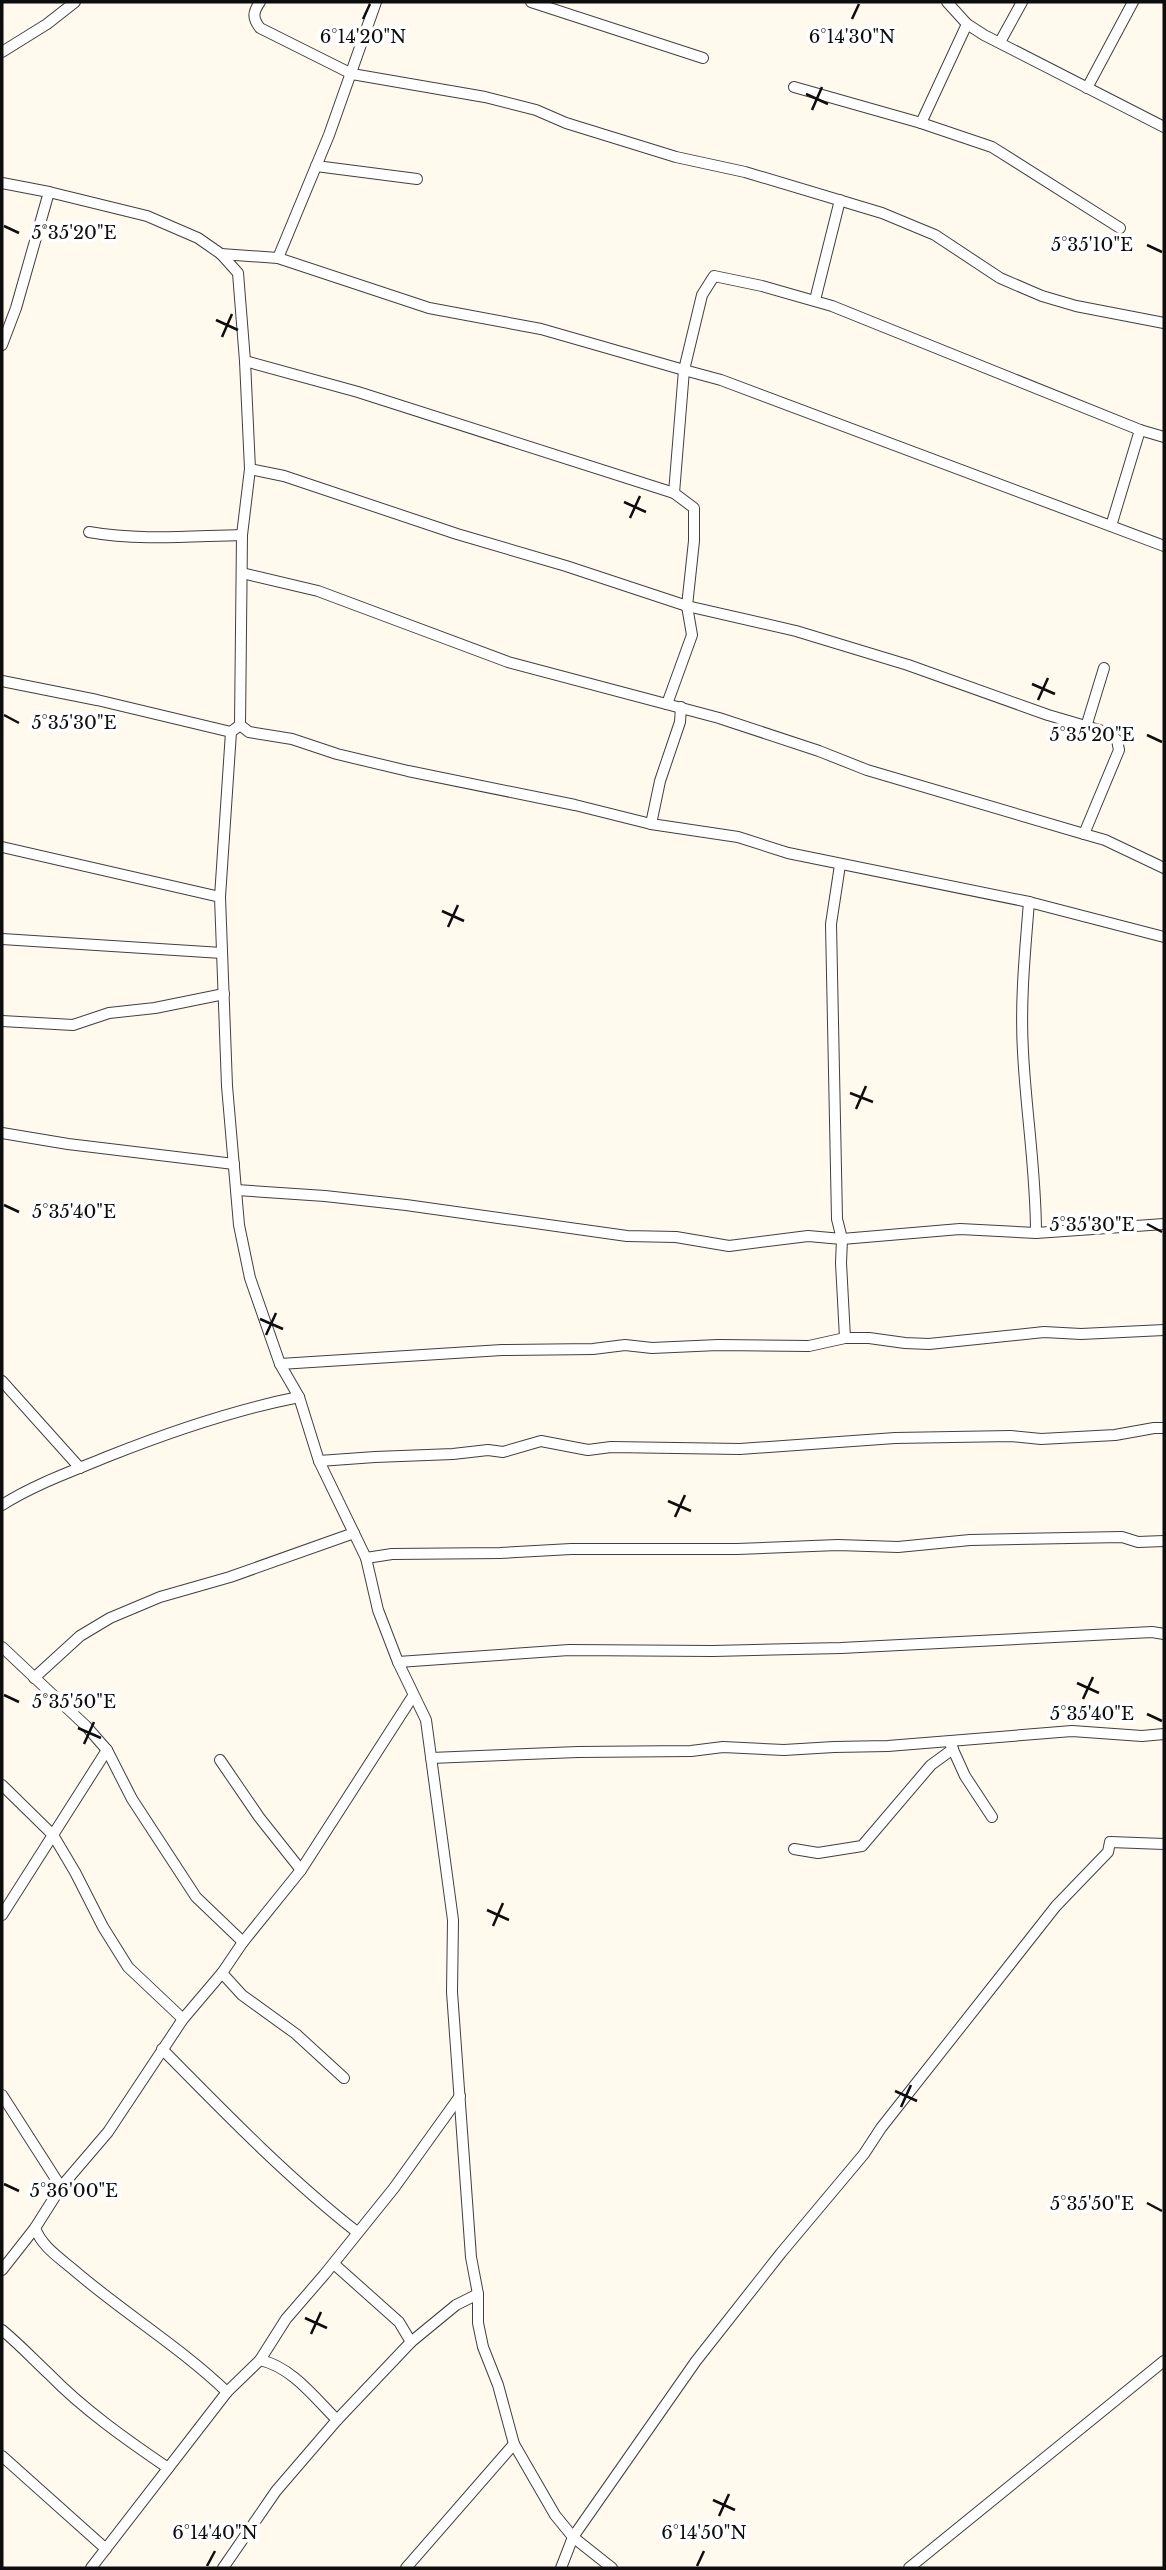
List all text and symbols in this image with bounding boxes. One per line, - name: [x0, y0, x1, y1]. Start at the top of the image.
- text: 6°14'20"N: [320, 26, 406, 48]
- text: 6°14'30"N: [809, 26, 895, 48]
- text: 5°35'20"E: [31, 222, 117, 244]
- text: 5°35'10"E: [1051, 234, 1133, 256]
- text: 5°35'30"E: [31, 712, 117, 734]
- text: 5°35'20"E: [1049, 724, 1135, 746]
- text: 5°35'40"E: [32, 1201, 116, 1223]
- text: 5°35'30"E: [1049, 1214, 1135, 1236]
- text: 5°35'50"E: [32, 1691, 116, 1713]
- text: 5°35'40"E: [1050, 1703, 1134, 1725]
- text: 5°36'00"E: [30, 2180, 118, 2202]
- text: 5°35'50"E: [1050, 2193, 1134, 2215]
- text: 6°14'40"N: [172, 2522, 258, 2544]
- text: 6°14'50"N: [661, 2522, 747, 2544]

